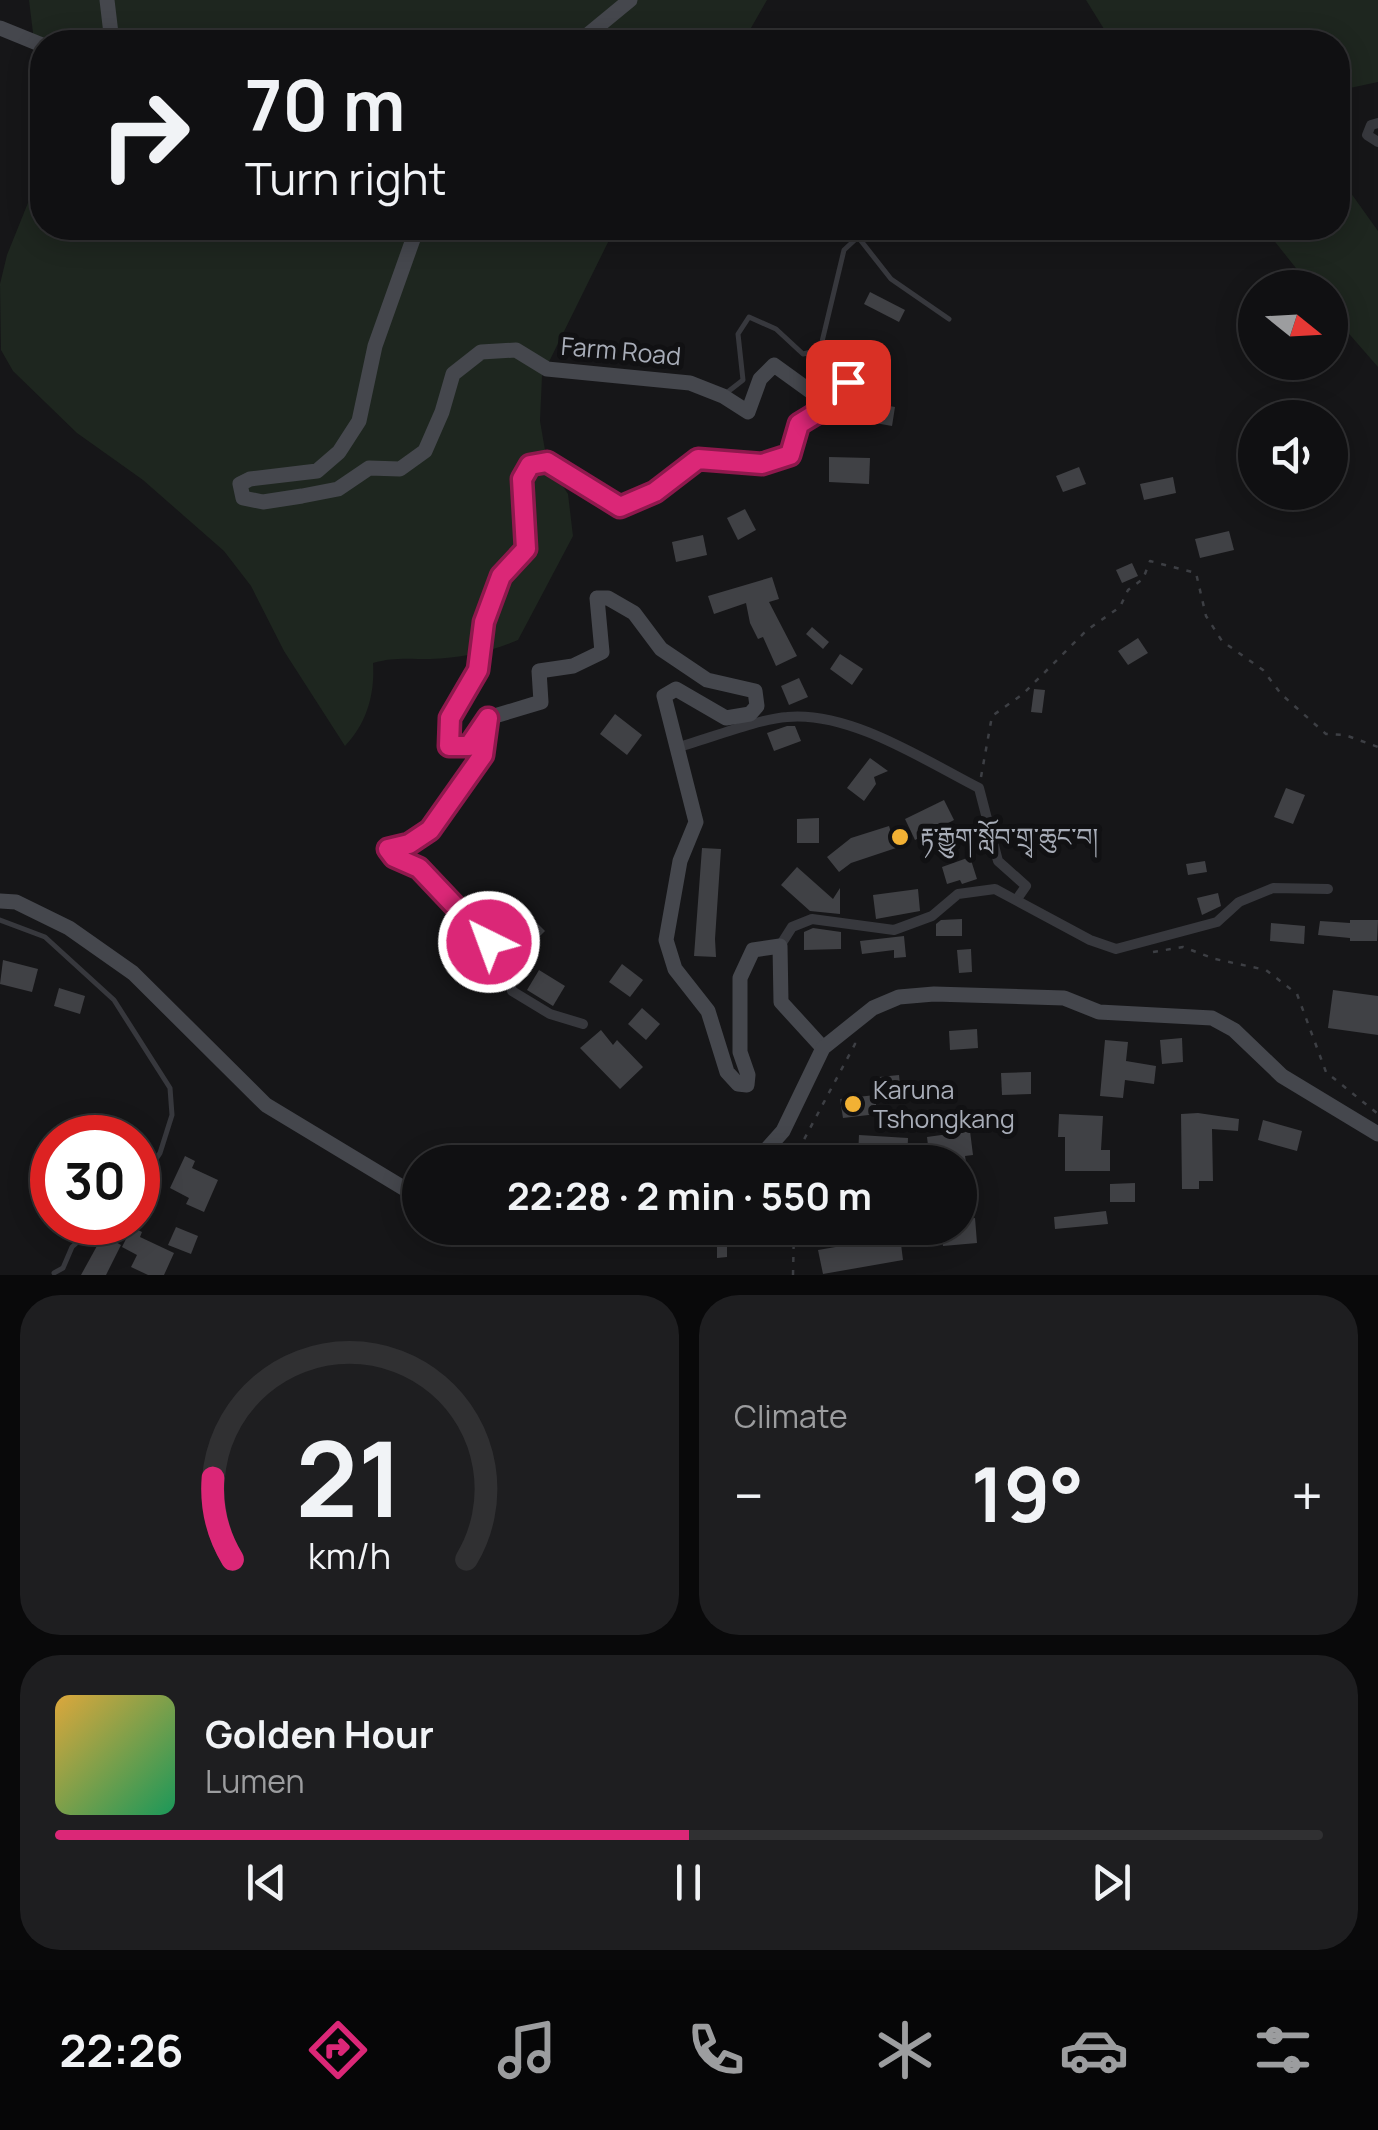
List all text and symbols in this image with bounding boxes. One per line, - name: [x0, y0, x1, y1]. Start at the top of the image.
- text: 70 m: [245, 56, 405, 152]
- icon: right: [80, 70, 210, 200]
- text: Turn right: [245, 147, 446, 209]
- north arrow: [1238, 270, 1348, 380]
- map controls: [1238, 270, 1348, 510]
- street label: Farm Road: [560, 328, 683, 373]
- pin: [806, 340, 891, 425]
- icon: arrive: [821, 355, 876, 410]
- button: sound: [1238, 400, 1348, 510]
- place label: རྟ་རྒྱུག་སློབ་གྲྭ་ཆུང་བ།: [920, 819, 1098, 859]
- marker: རྟ་རྒྱུག་སློབ་གྲྭ་ཆུང་བ།: [889, 826, 911, 848]
- position arrow: [437, 890, 541, 994]
- place label: Karuna Tshongkang: [873, 1072, 1015, 1136]
- marker: Karuna Tshongkang: [842, 1093, 864, 1115]
- speed limit sign: 30: [30, 1115, 160, 1245]
- text: 22:28 · 2 min · 550 m: [507, 1169, 872, 1221]
- text: Climate: [734, 1394, 848, 1438]
- text: 21: [296, 1406, 403, 1548]
- text: 19°: [971, 1442, 1084, 1545]
- text: −: [734, 1457, 764, 1533]
- text: +: [1291, 1457, 1323, 1533]
- text: km/h: [308, 1531, 391, 1580]
- text: Golden Hour: [205, 1707, 434, 1759]
- text: Lumen: [205, 1759, 305, 1803]
- icon: previous: [239, 1855, 294, 1910]
- icon: pause: [661, 1855, 716, 1910]
- icon: next: [1084, 1855, 1139, 1910]
- icon: directions: [303, 2015, 373, 2085]
- icon: music: [492, 2015, 562, 2085]
- icon: phone: [681, 2015, 751, 2085]
- icon: climate: [870, 2015, 940, 2085]
- icon: car: [1059, 2015, 1129, 2085]
- icon: filters: [1248, 2015, 1318, 2085]
- text: 22:26: [60, 2019, 183, 2081]

